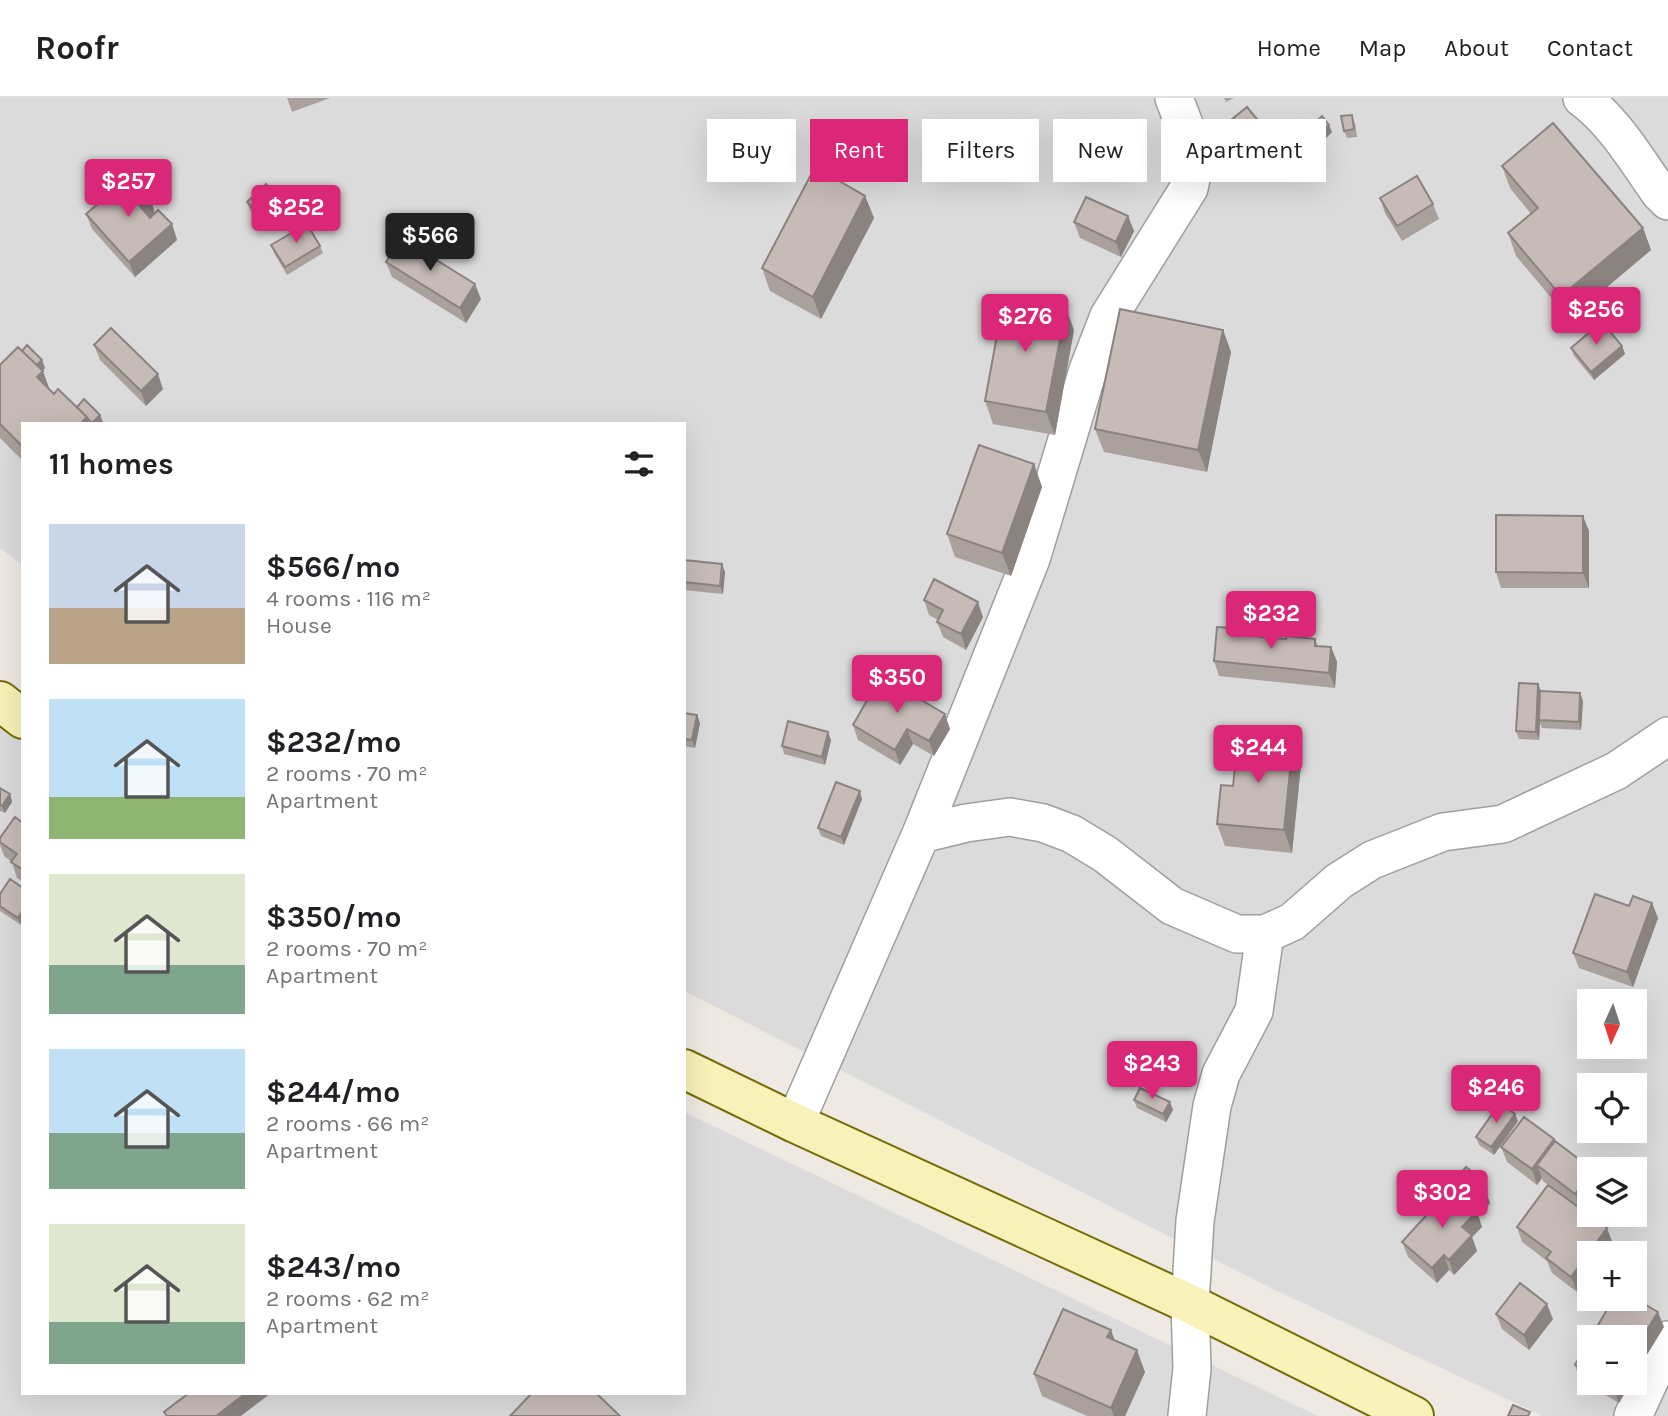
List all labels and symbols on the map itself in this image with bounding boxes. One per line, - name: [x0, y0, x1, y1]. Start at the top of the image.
- pin: $257: [87, 159, 169, 219]
- pin: $252: [255, 186, 337, 245]
- pin: $566: [389, 214, 471, 273]
- pin: $256: [1555, 288, 1637, 347]
- pin: $276: [984, 294, 1066, 354]
- pin: $232: [1230, 592, 1312, 651]
- pin: $350: [856, 656, 938, 715]
- pin: $244: [1217, 726, 1299, 785]
- north arrow: [1577, 989, 1647, 1059]
- pin: $243: [1111, 1042, 1193, 1101]
- pin: $246: [1455, 1066, 1537, 1125]
- pin: $302: [1401, 1170, 1483, 1230]

